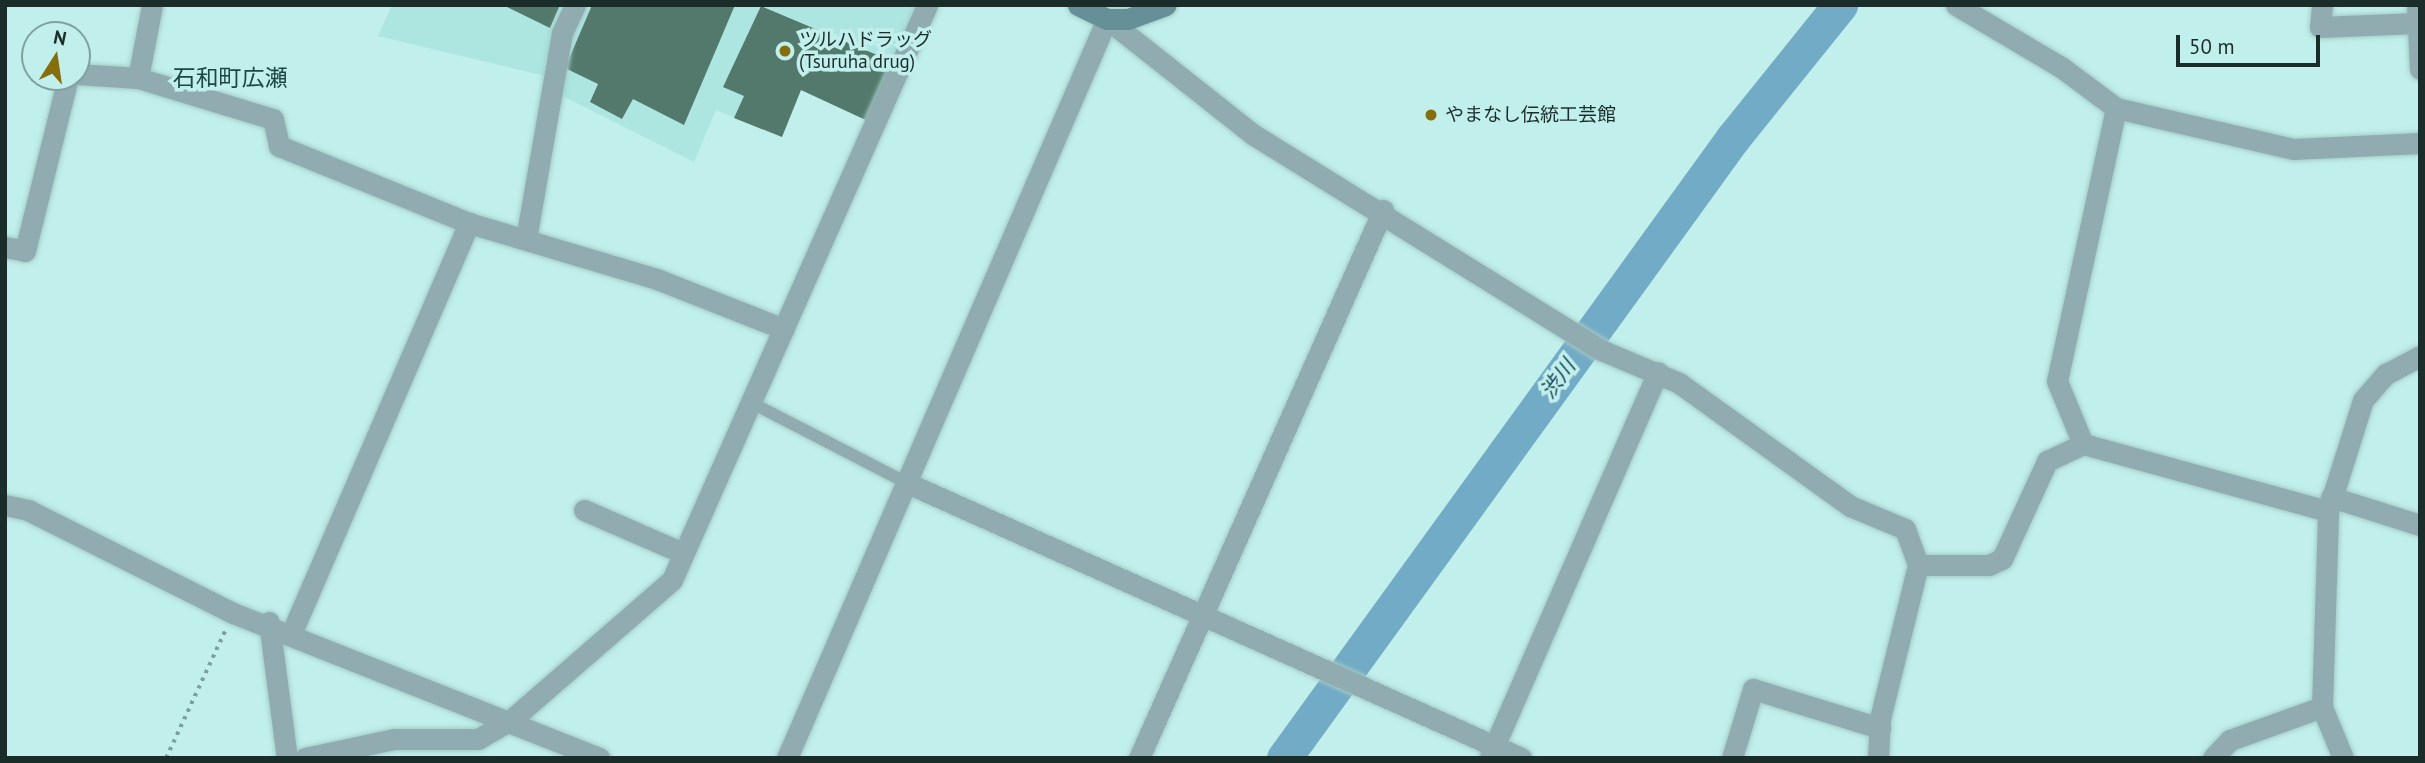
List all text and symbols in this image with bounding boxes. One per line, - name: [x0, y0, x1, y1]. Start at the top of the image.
- north arrow: [21, 21, 91, 91]
- scale bar: [2180, 21, 2324, 65]
- text: N: [51, 24, 69, 50]
- place label: ツルハドラッグ (Tsuruha drug): [799, 29, 932, 73]
- text: 50 m: [2189, 33, 2235, 60]
- marker: ツルハドラッグ (Tsuruha drug): [777, 43, 793, 59]
- district label: 石和町広瀬: [173, 64, 287, 92]
- place label: やまなし伝統工芸館: [1445, 104, 1616, 126]
- marker: やまなし伝統工芸館: [1423, 107, 1439, 123]
- water label: 渋川: [1535, 355, 1581, 403]

